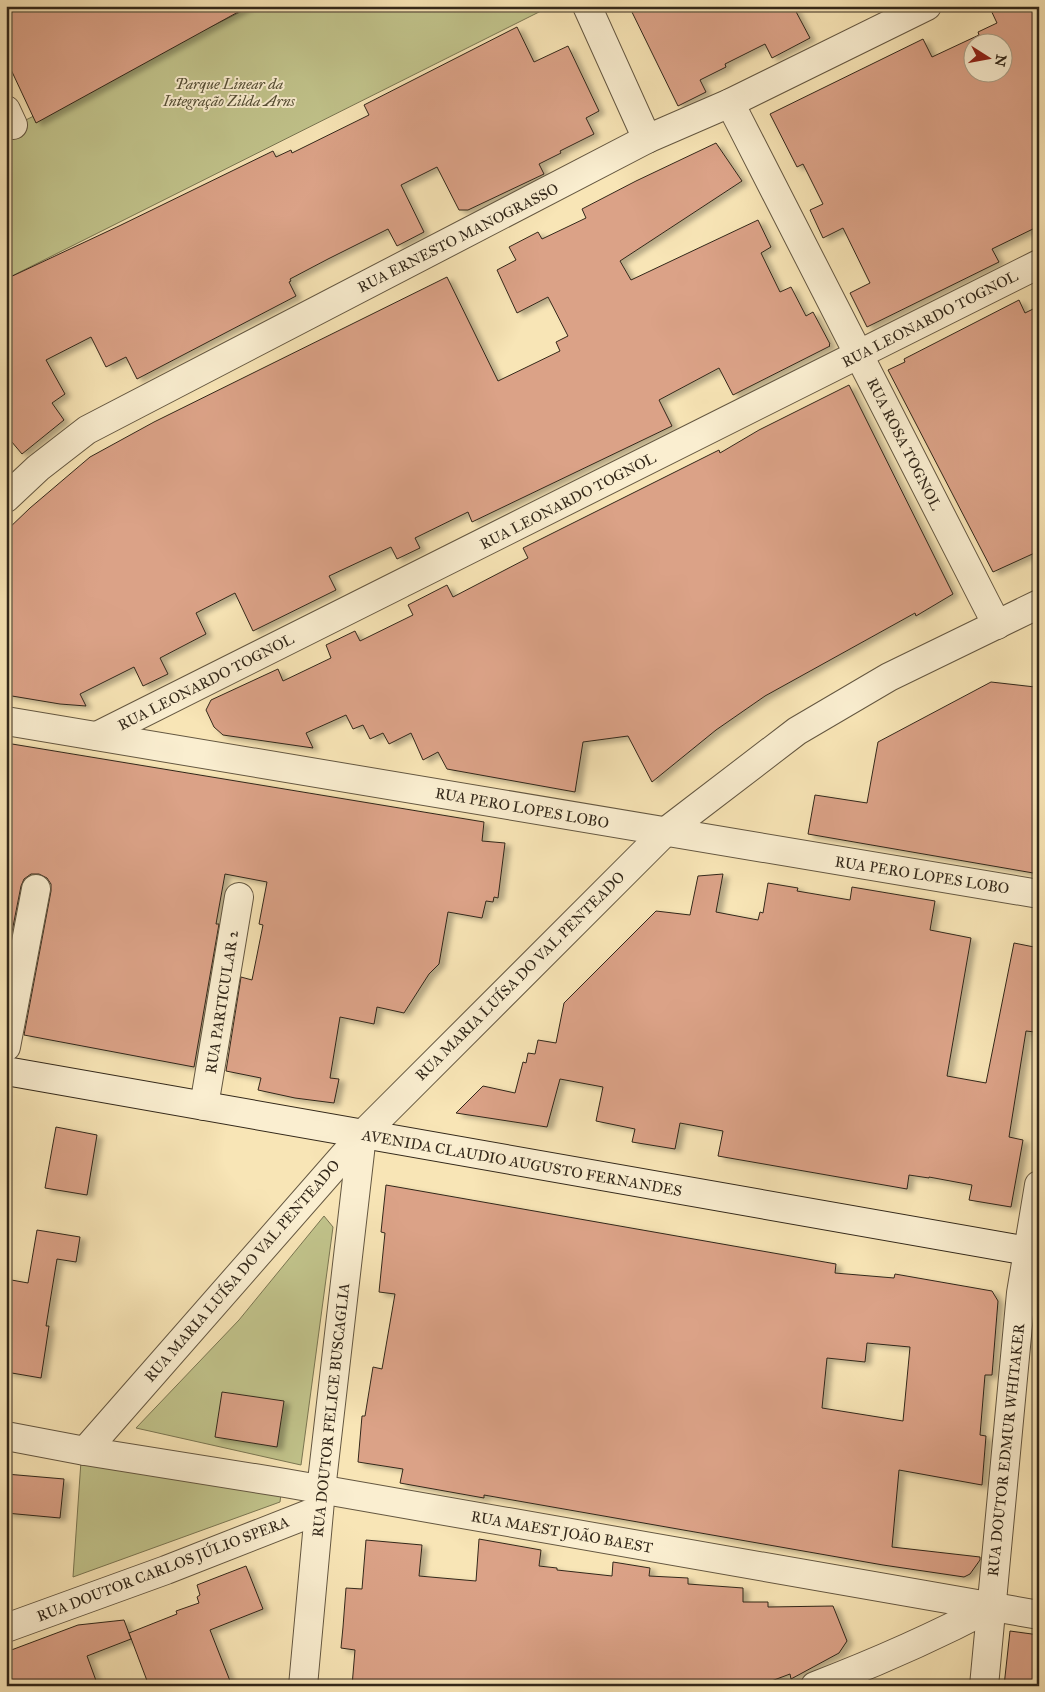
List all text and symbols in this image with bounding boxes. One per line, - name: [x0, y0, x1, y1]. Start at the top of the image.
- north arrow: [962, 32, 1012, 82]
- text: N: [991, 53, 1010, 68]
- park label: Parque Linear da Integração Zilda Arns: [162, 75, 295, 110]
- street label: RUA ERNESTO MANOGRASSO: [355, 179, 561, 297]
- street label: RUA LEONARDO TOGNOL: [839, 267, 1021, 371]
- street label: RUA ROSA TOGNOL: [863, 375, 945, 513]
- street label: RUA LEONARDO TOGNOL: [477, 449, 659, 553]
- street label: RUA LEONARDO TOGNOL: [115, 630, 297, 734]
- street label: RUA PERO LOPES LOBO: [434, 784, 610, 832]
- street label: RUA PERO LOPES LOBO: [834, 852, 1010, 898]
- street label: RUA MARIA LUÍSA DO VAL PENTEADO: [411, 867, 628, 1084]
- street label: RUA PARTICULAR 2: [202, 929, 242, 1075]
- street label: AVENIDA CLAUDIO AUGUSTO FERNANDES: [360, 1126, 684, 1200]
- street label: RUA MARIA LUÍSA DO VAL PENTEADO: [140, 1156, 343, 1386]
- street label: RUA DOUTOR FELICE BUSCAGLIA: [309, 1282, 353, 1538]
- street label: RUA DOUTOR EDMUR WHITAKER: [984, 1322, 1028, 1577]
- street label: RUA MAEST JOÃO BAEST: [469, 1507, 654, 1558]
- street label: RUA DOUTOR CARLOS JÚLIO SPERA: [34, 1512, 292, 1626]

